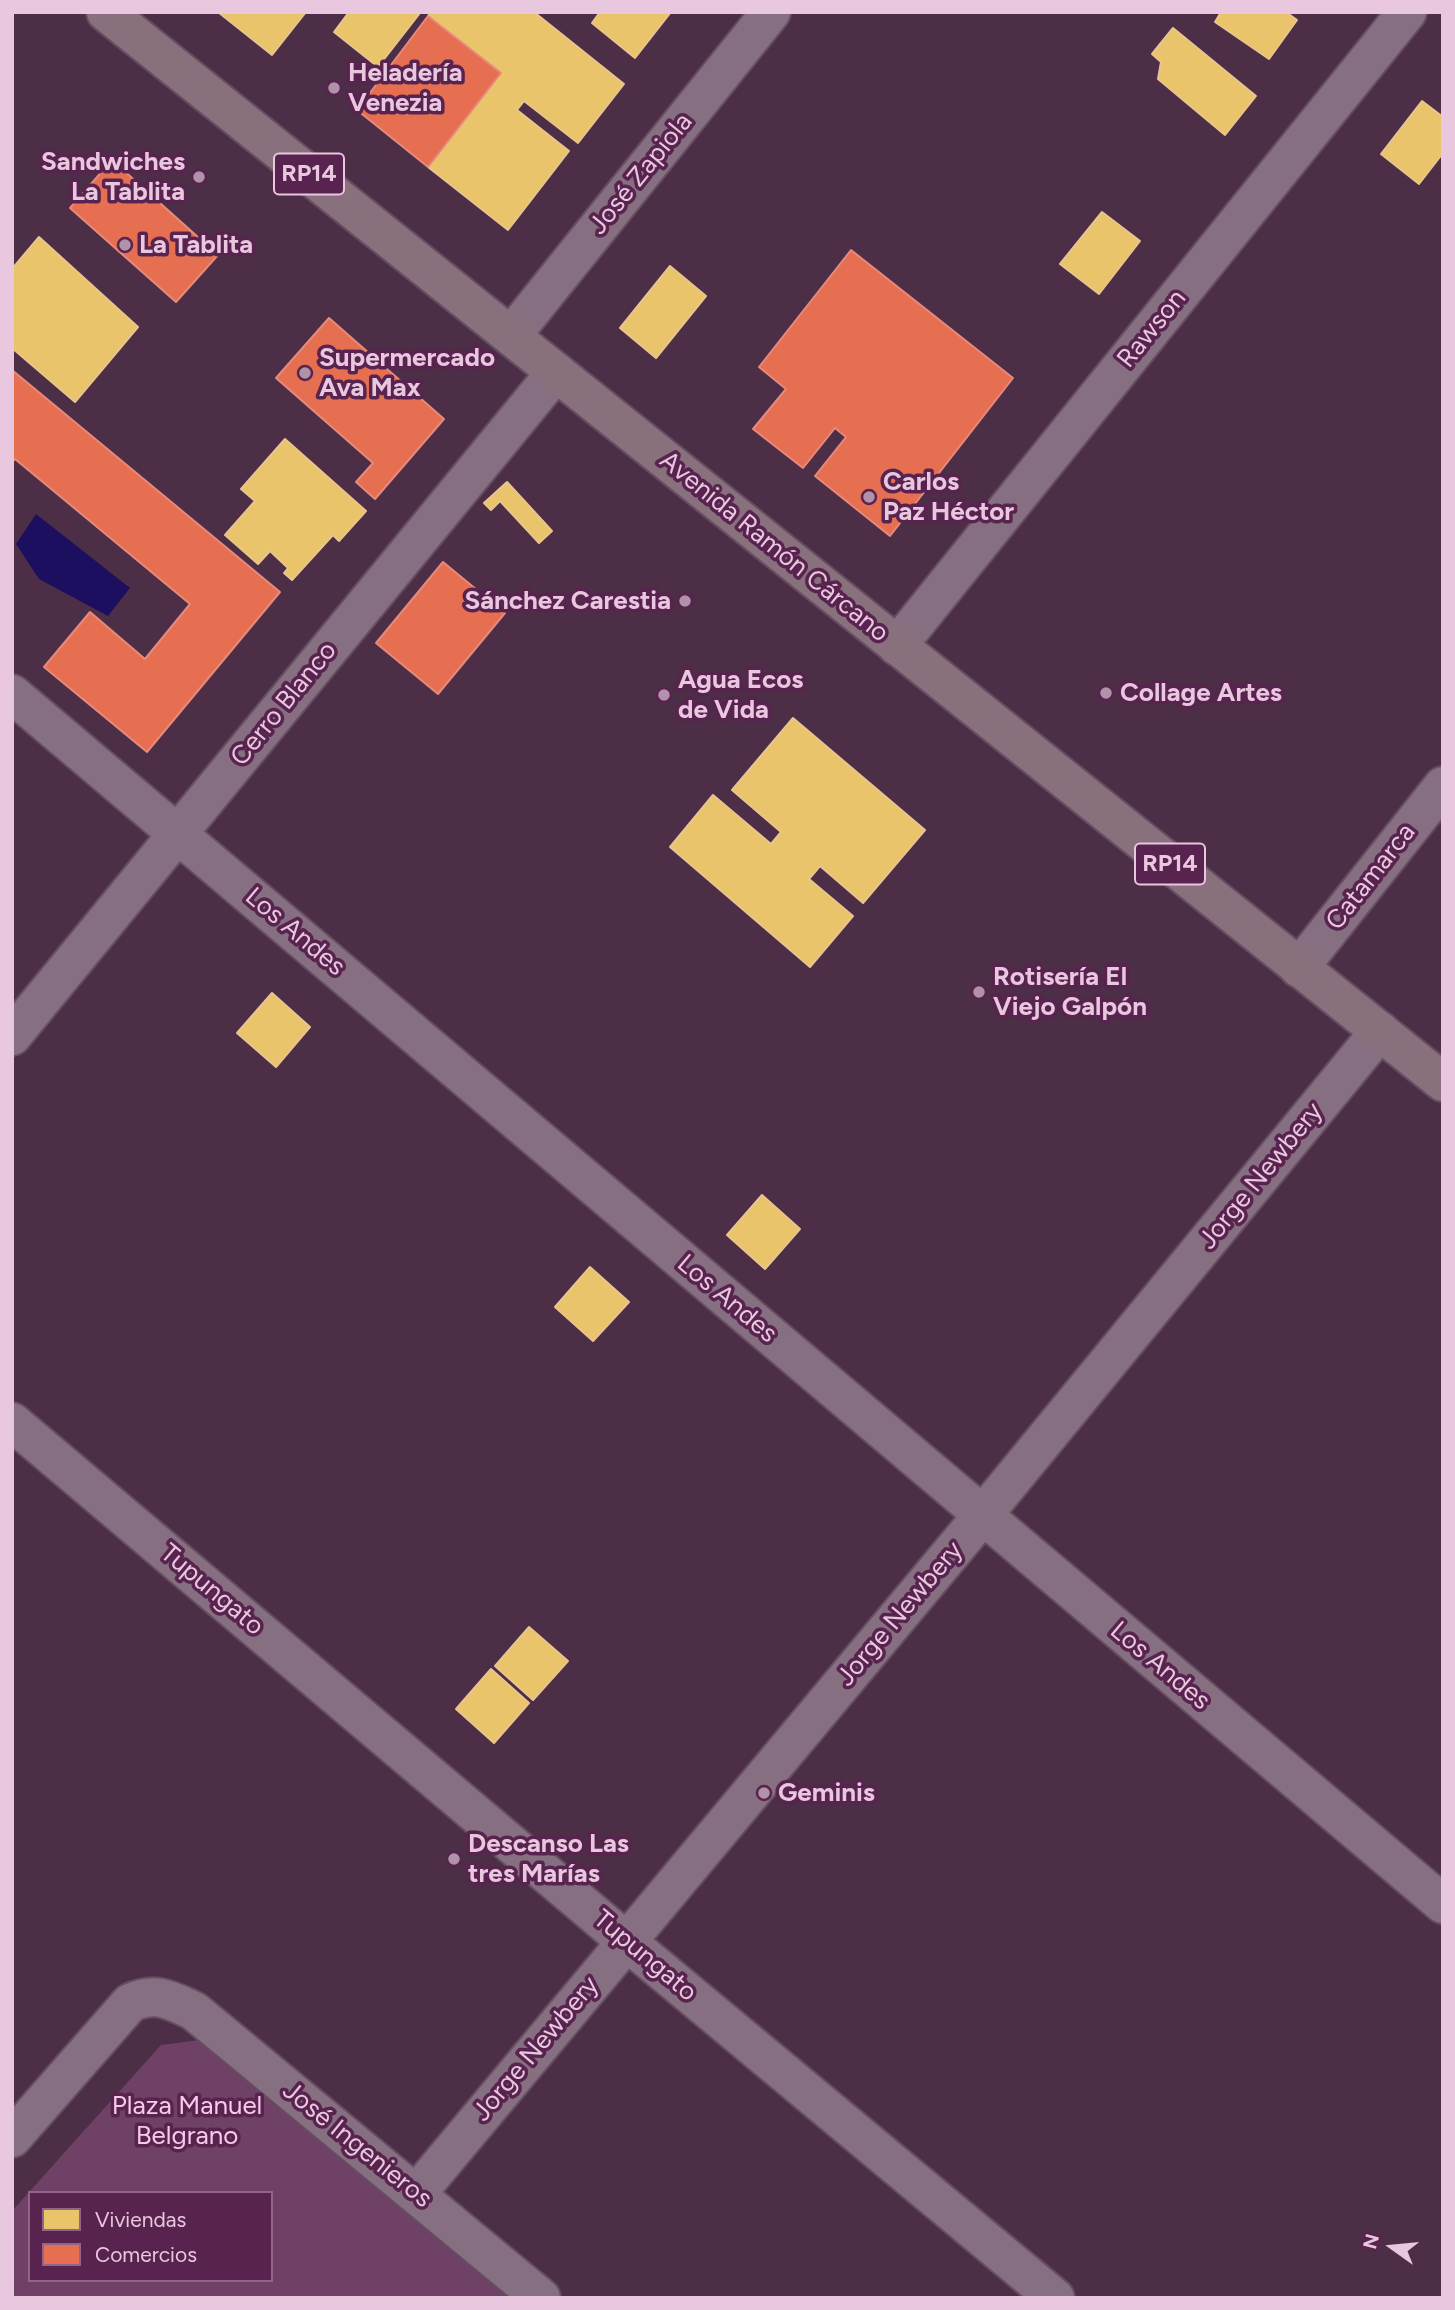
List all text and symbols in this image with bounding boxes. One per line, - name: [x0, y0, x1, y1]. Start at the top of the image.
- place label: Heladería Venezia: [348, 57, 463, 119]
- marker: Heladería Venezia: [326, 80, 342, 96]
- street label: José Zapiola: [583, 107, 699, 241]
- place label: Sandwiches La Tablita: [41, 146, 185, 208]
- road number: RP14: [274, 154, 344, 194]
- marker: Sandwiches La Tablita: [191, 169, 207, 185]
- place label: La Tablita: [139, 229, 253, 261]
- marker: La Tablita: [117, 237, 133, 253]
- street label: Rawson: [1111, 284, 1193, 374]
- place label: Supermercado Ava Max: [319, 342, 495, 404]
- marker: Supermercado Ava Max: [297, 365, 313, 381]
- street label: Avenida Ramón Cárcano: [653, 445, 895, 649]
- place label: Carlos Paz Héctor: [883, 466, 1014, 528]
- marker: Carlos Paz Héctor: [861, 489, 877, 505]
- place label: Sánchez Carestia: [465, 585, 671, 617]
- marker: Sánchez Carestia: [677, 593, 693, 609]
- street label: Cerro Blanco: [225, 636, 343, 772]
- place label: Agua Ecos de Vida: [678, 664, 803, 726]
- place label: Collage Artes: [1120, 677, 1282, 709]
- marker: Collage Artes: [1098, 685, 1114, 701]
- marker: Agua Ecos de Vida: [656, 687, 672, 703]
- street label: Catamarca: [1320, 818, 1422, 936]
- road number: RP14: [1135, 844, 1205, 884]
- street label: Los Andes: [239, 881, 351, 983]
- place label: Rotisería El Viejo Galpón: [993, 961, 1147, 1023]
- marker: Rotisería El Viejo Galpón: [971, 984, 987, 1000]
- street label: Jorge Newbery: [1192, 1096, 1330, 1256]
- street label: Los Andes: [671, 1248, 783, 1350]
- street label: Jorge Newbery: [830, 1535, 970, 1693]
- street label: Tupungato: [154, 1538, 270, 1642]
- street label: Los Andes: [1104, 1615, 1216, 1717]
- place label: Geminis: [778, 1777, 875, 1809]
- marker: Geminis: [756, 1785, 772, 1801]
- place label: Descanso Las tres Marías: [468, 1828, 629, 1890]
- marker: Descanso Las tres Marías: [446, 1851, 462, 1867]
- street label: Tupungato: [587, 1904, 703, 2008]
- street label: Jorge Newbery: [466, 1970, 606, 2128]
- street label: José Ingenieros: [276, 2075, 438, 2215]
- park label: Plaza Manuel Belgrano: [112, 2090, 262, 2152]
- legend: [28, 2191, 273, 2282]
- text: Viviendas: [95, 2207, 186, 2232]
- north arrow: [1357, 2212, 1427, 2282]
- text: N: [1358, 2231, 1384, 2252]
- text: Comercios: [95, 2242, 197, 2267]

